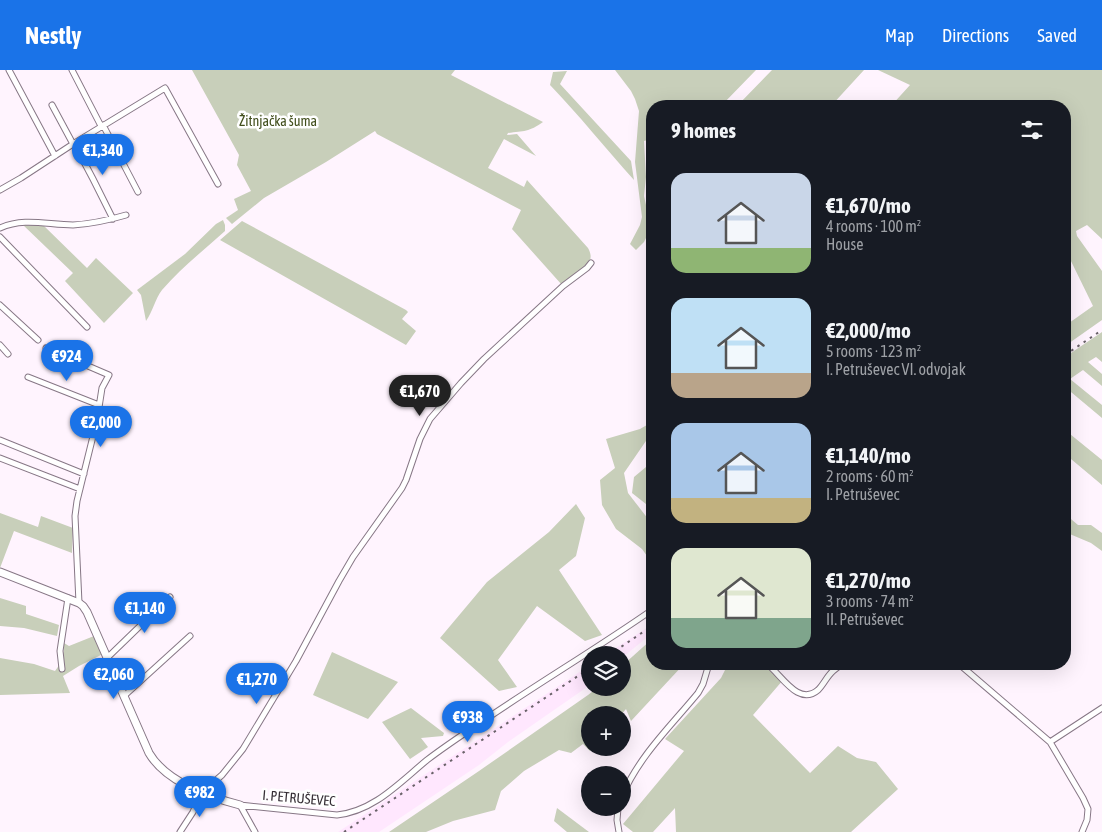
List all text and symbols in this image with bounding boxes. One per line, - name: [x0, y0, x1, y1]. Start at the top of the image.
- text: Nestly: [25, 22, 81, 49]
- text: Map: [885, 25, 914, 46]
- text: Directions: [942, 25, 1009, 46]
- text: Saved: [1037, 25, 1077, 46]
- park label: Žitnjačka šuma: [239, 113, 317, 129]
- icon: filters: [1018, 116, 1046, 144]
- text: 9 homes: [671, 118, 736, 142]
- pin: €1,340: [62, 134, 144, 176]
- text: €1,340: [83, 141, 123, 159]
- icon: home: [711, 193, 771, 253]
- text: €1,670/mo: [826, 193, 911, 217]
- text: 4 rooms · 100 m²: [826, 217, 921, 235]
- text: House: [826, 235, 863, 253]
- icon: home: [711, 318, 771, 378]
- text: €2,000/mo: [826, 318, 911, 342]
- pin: €924: [37, 340, 97, 382]
- text: 5 rooms · 123 m²: [826, 342, 921, 360]
- text: €924: [52, 347, 82, 365]
- text: I. Petruševec VI. odvojak: [826, 360, 966, 378]
- pin: €1,670: [379, 374, 461, 417]
- text: €1,670: [400, 382, 440, 400]
- pin: €2,000: [60, 406, 142, 448]
- text: €2,000: [81, 413, 121, 431]
- icon: home: [711, 443, 771, 503]
- text: €1,140/mo: [826, 443, 911, 467]
- text: 2 rooms · 60 m²: [826, 467, 914, 485]
- text: I. Petruševec: [826, 485, 899, 503]
- icon: home: [711, 568, 771, 628]
- text: €1,270/mo: [826, 568, 911, 592]
- pin: €1,140: [104, 592, 186, 634]
- text: 3 rooms · 74 m²: [826, 592, 914, 610]
- text: €1,140: [125, 599, 165, 617]
- text: II. Petruševec: [826, 610, 904, 628]
- map controls: [581, 646, 631, 816]
- button: layers: [581, 646, 631, 696]
- pin: €2,060: [73, 658, 155, 700]
- pin: €1,270: [216, 662, 298, 705]
- text: €2,060: [94, 665, 134, 683]
- text: €1,270: [237, 670, 277, 688]
- pin: €938: [438, 700, 498, 743]
- button: +: [581, 706, 631, 756]
- text: €938: [453, 708, 483, 726]
- button: −: [581, 766, 631, 816]
- pin: €982: [170, 776, 230, 818]
- text: €982: [185, 783, 215, 801]
- street label: I. PETRUŠEVEC: [262, 787, 337, 809]

